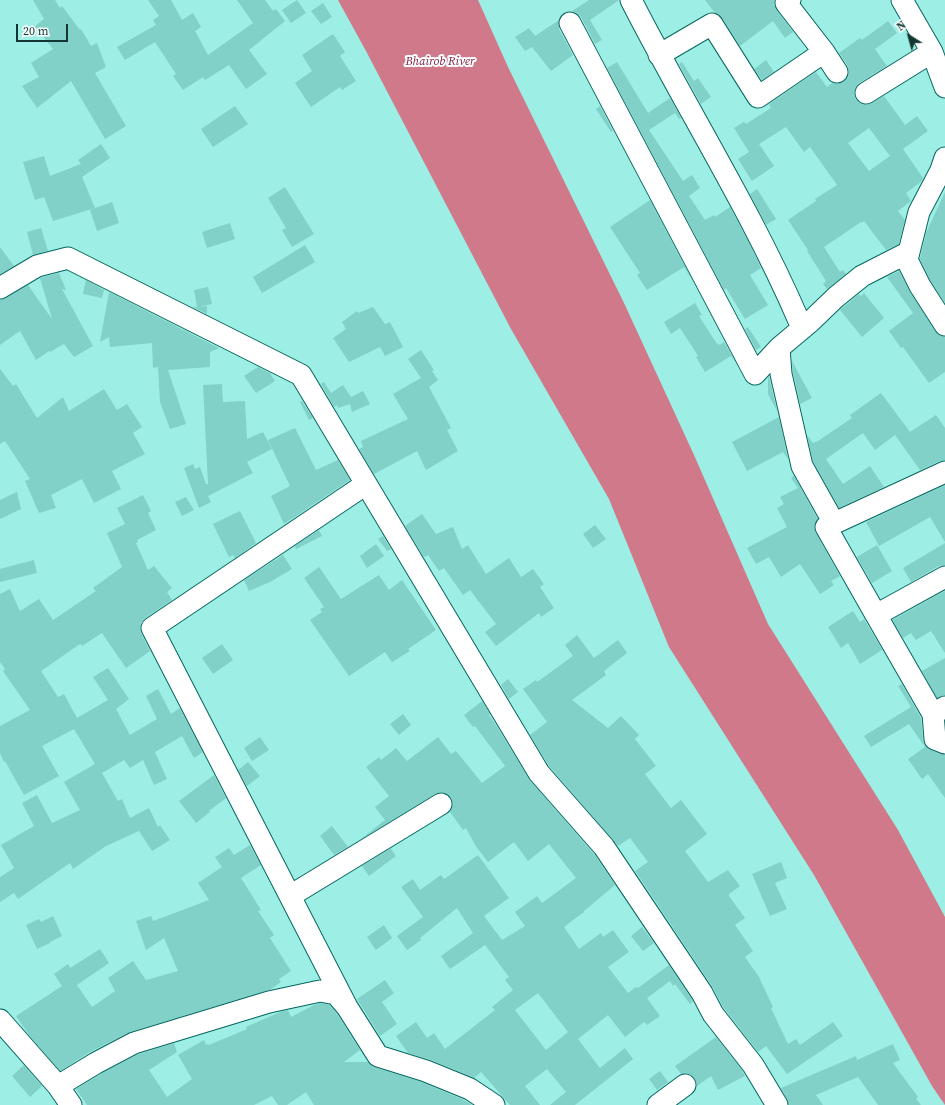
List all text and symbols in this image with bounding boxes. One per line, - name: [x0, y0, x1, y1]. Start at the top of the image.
- scale bar: [18, 16, 70, 42]
- north arrow: [889, 16, 929, 56]
- text: N: [894, 18, 909, 34]
- text: 20 m: [23, 23, 49, 39]
- water label: Bhairob River: [405, 55, 475, 69]

